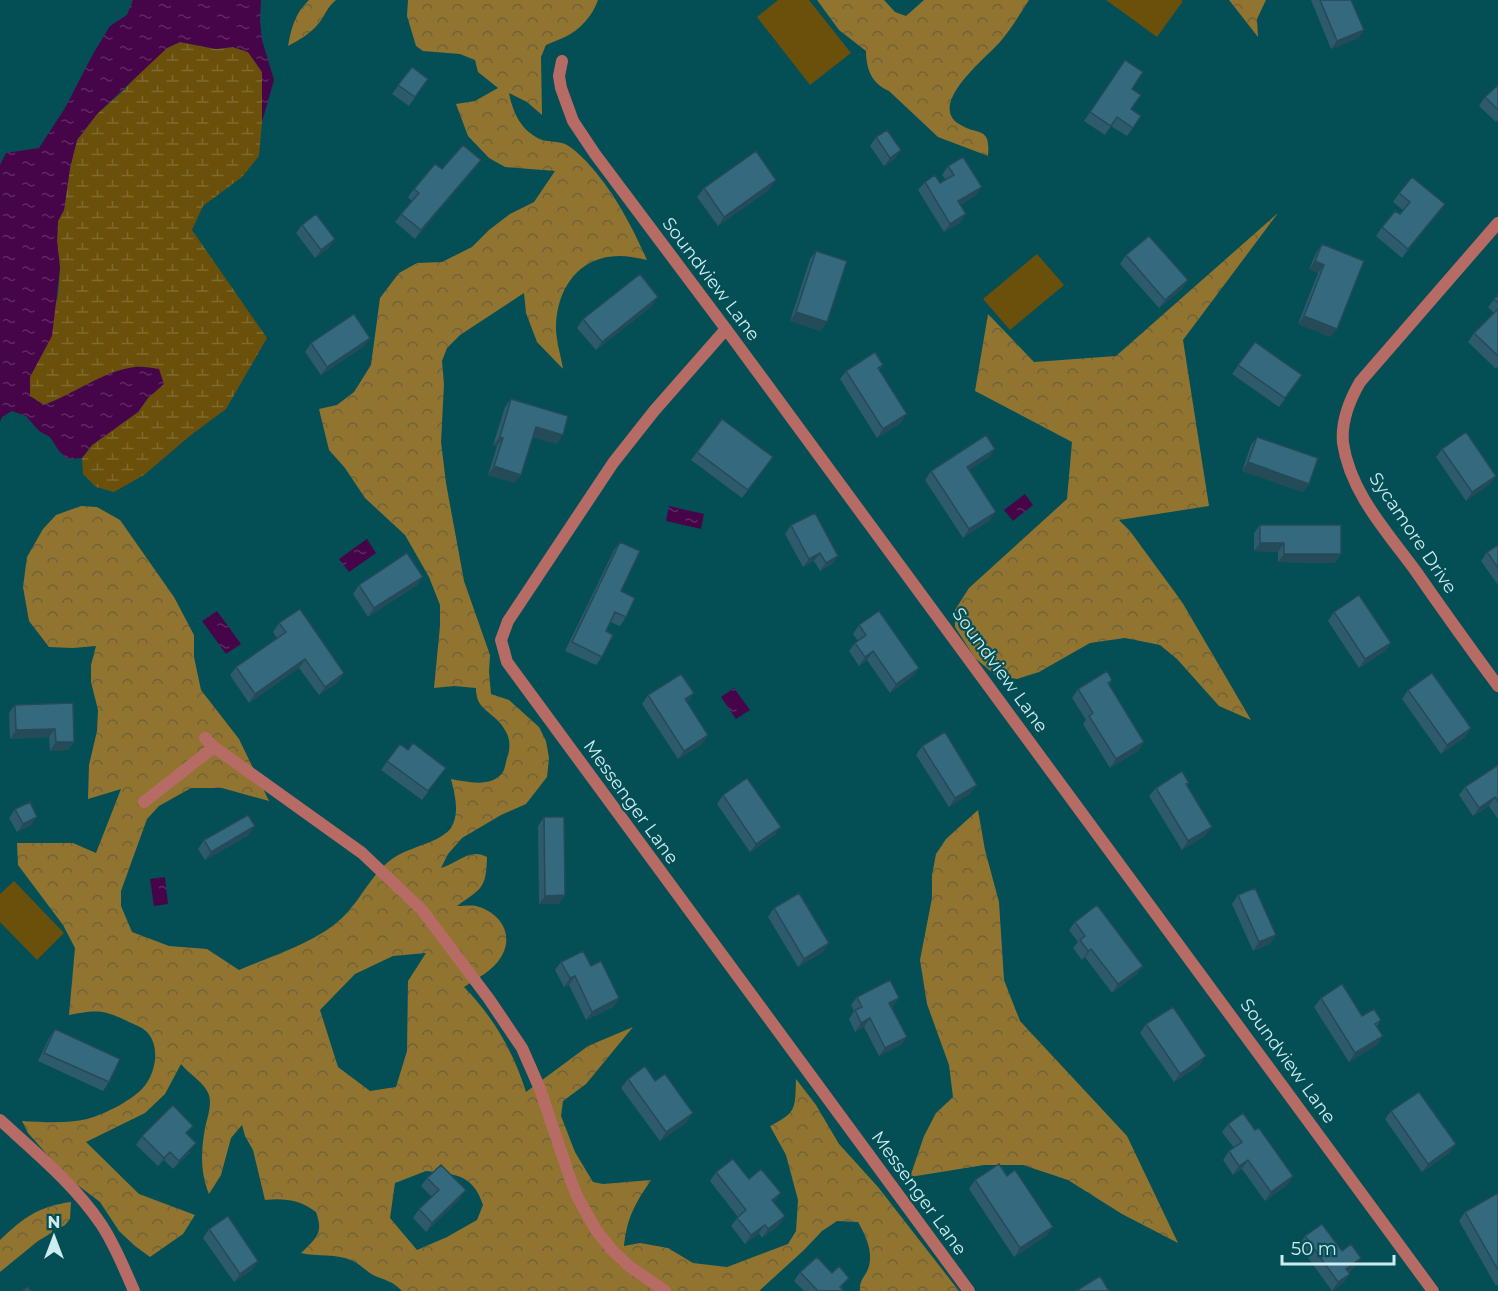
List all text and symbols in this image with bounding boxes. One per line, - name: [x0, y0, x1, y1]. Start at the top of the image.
- street label: Soundview Lane: [657, 213, 765, 345]
- street label: Sycamore Drive: [1364, 468, 1462, 598]
- street label: Soundview Lane: [947, 603, 1053, 737]
- street label: Messenger Lane: [579, 736, 683, 868]
- street label: Soundview Lane: [1235, 994, 1341, 1128]
- street label: Messenger Lane: [867, 1127, 971, 1259]
- north arrow: [24, 1207, 84, 1267]
- text: N: [48, 1213, 60, 1232]
- scale bar: [1282, 1228, 1394, 1266]
- text: 50 m: [1291, 1238, 1337, 1260]

